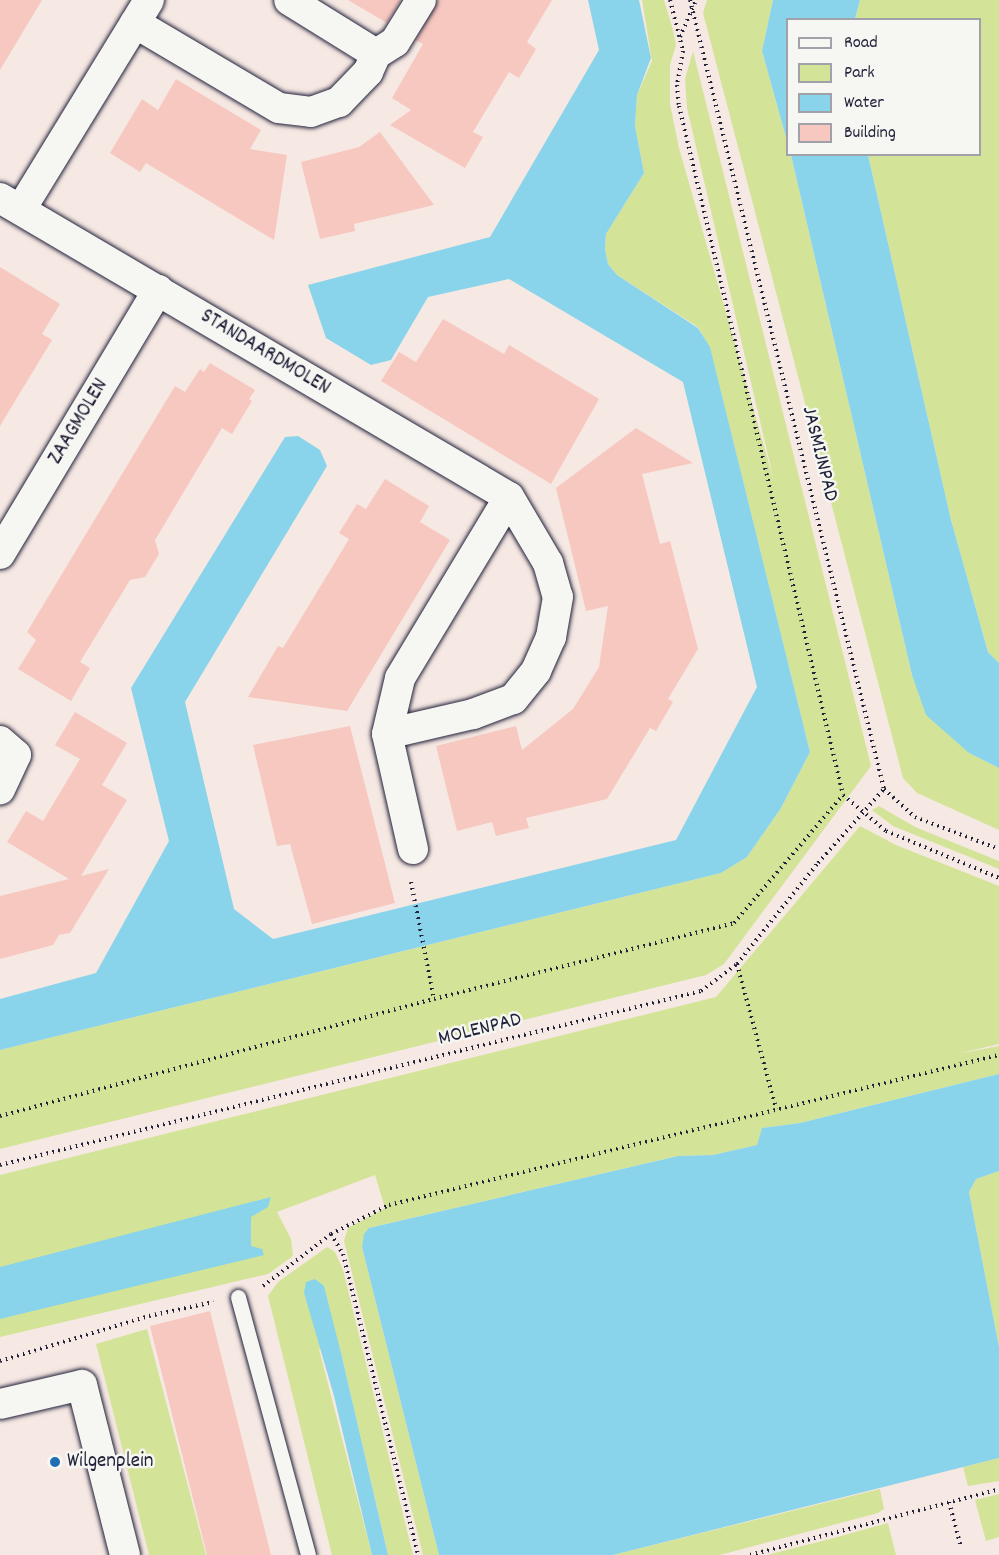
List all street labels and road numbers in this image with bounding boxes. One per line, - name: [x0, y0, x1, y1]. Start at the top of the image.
- street label: STANDAARDMOLEN: [195, 304, 335, 402]
- street label: ZAAGMOLEN: [44, 375, 114, 469]
- street label: JASMIJNPAD: [795, 404, 843, 504]
- street label: MOLENPAD: [436, 1008, 524, 1052]

